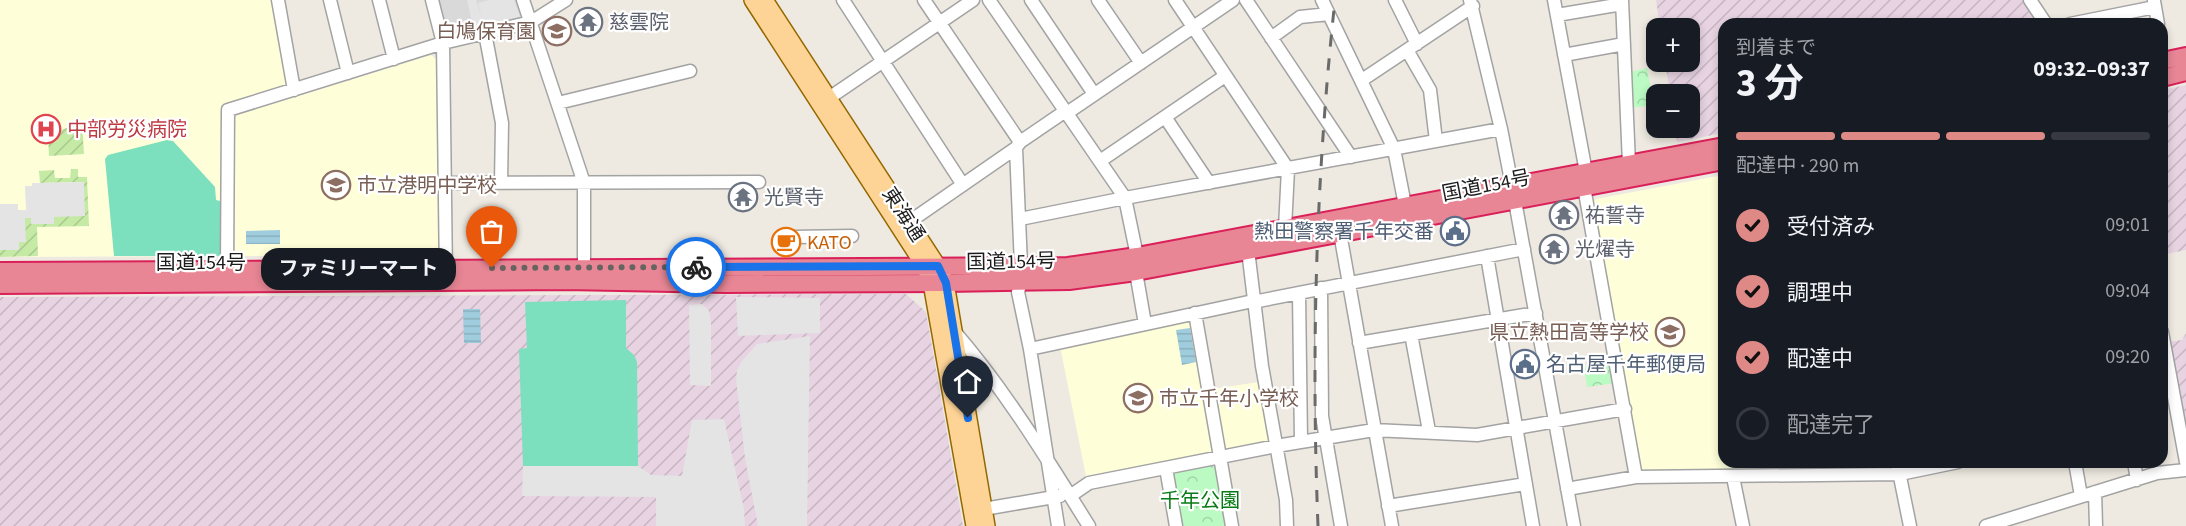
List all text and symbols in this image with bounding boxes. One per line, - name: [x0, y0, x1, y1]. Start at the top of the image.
- temple icon: 慈雲院: [572, 6, 604, 38]
- place label: 慈雲院: [609, 9, 669, 37]
- school or university icon: 白鳩保育園: [541, 15, 573, 47]
- place label: 白鳩保育園: [436, 18, 536, 46]
- map controls: [1646, 18, 1700, 138]
- button: +: [1646, 18, 1700, 72]
- text: 到着まで: [1736, 34, 1816, 62]
- text: 09:32–09:37: [2033, 53, 2150, 85]
- text: 3 分: [1736, 56, 1803, 112]
- button: −: [1646, 84, 1700, 138]
- hospital icon: 中部労災病院: [30, 113, 62, 145]
- place label: 中部労災病院: [67, 116, 187, 144]
- text: 配達中 · 290 m: [1736, 152, 1859, 180]
- street label: 国道154号: [1439, 164, 1533, 208]
- school or university icon: 市立港明中学校: [320, 169, 352, 201]
- place label: 市立港明中学校: [357, 172, 497, 200]
- temple icon: 光賢寺: [727, 181, 759, 213]
- street label: 東海通: [875, 182, 931, 247]
- place label: 光賢寺: [764, 184, 824, 212]
- temple icon: 祐誓寺: [1548, 199, 1580, 231]
- place label: 祐誓寺: [1585, 202, 1645, 230]
- pin: [466, 206, 517, 268]
- icon: check: [1736, 209, 1769, 242]
- text: 受付済み: [1787, 211, 1875, 243]
- text: 09:01: [2105, 211, 2150, 239]
- icon: bag: [475, 215, 508, 248]
- public building icon: 熱田警察署千年交番: [1439, 215, 1471, 247]
- place label: 熱田警察署千年交番: [1254, 218, 1434, 246]
- cafe icon: KATO: [770, 226, 802, 258]
- place label: KATO: [807, 229, 852, 257]
- temple icon: 光燿寺: [1538, 233, 1570, 265]
- place label: 光燿寺: [1575, 236, 1635, 264]
- courier: [666, 237, 726, 297]
- callout: ファミリーマート: [261, 247, 456, 289]
- street label: 国道154号: [966, 247, 1056, 277]
- street label: 国道154号: [156, 249, 246, 277]
- icon: bike: [680, 251, 713, 284]
- text: ファミリーマート: [279, 255, 439, 283]
- icon: check: [1736, 275, 1769, 308]
- text: 調理中: [1787, 277, 1853, 309]
- text: 09:04: [2105, 277, 2150, 305]
- school or university icon: 県立熱田高等学校: [1654, 316, 1686, 348]
- place label: 県立熱田高等学校: [1489, 319, 1649, 347]
- icon: check: [1736, 341, 1769, 374]
- text: 配達中: [1787, 343, 1853, 375]
- text: 09:20: [2105, 343, 2150, 371]
- public building icon: 名古屋千年郵便局: [1509, 348, 1541, 380]
- place label: 名古屋千年郵便局: [1546, 351, 1706, 379]
- pin: [942, 356, 993, 418]
- icon: home: [951, 365, 984, 398]
- school or university icon: 市立千年小学校: [1122, 382, 1154, 414]
- place label: 市立千年小学校: [1159, 385, 1299, 413]
- text: 配達完了: [1787, 409, 1875, 441]
- park label: 千年公園: [1160, 487, 1240, 515]

